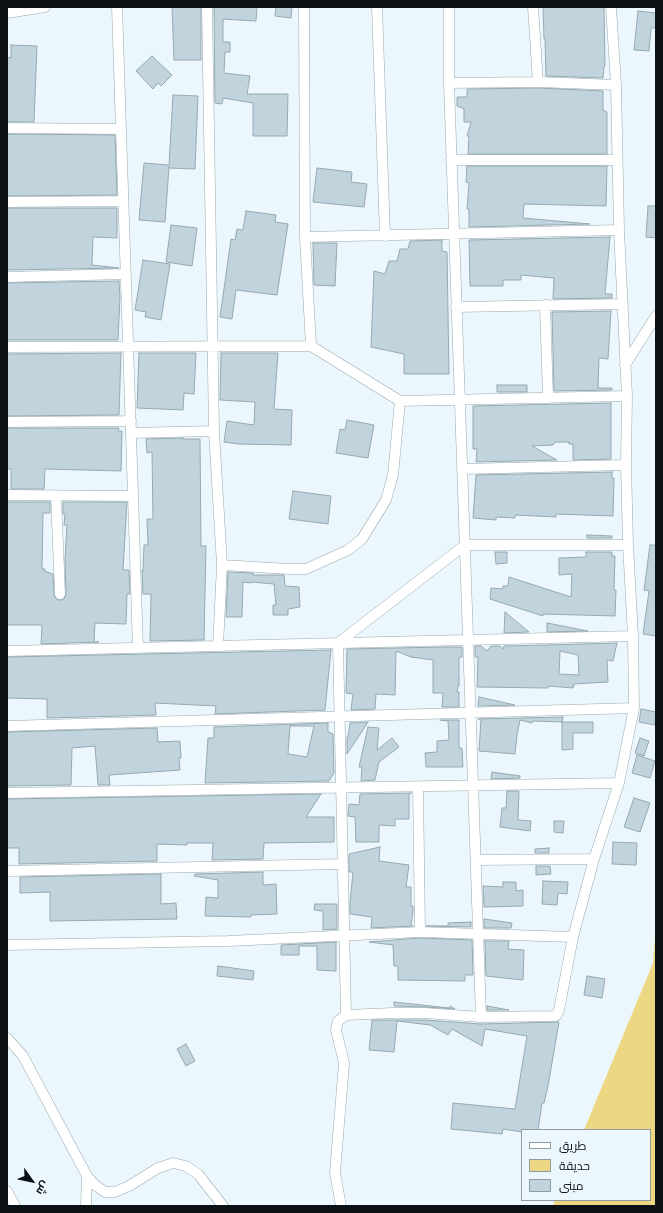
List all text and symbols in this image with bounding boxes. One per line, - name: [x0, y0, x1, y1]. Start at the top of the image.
- legend: [521, 1129, 651, 1201]
- text: طريق: [559, 1140, 586, 1152]
- text: حديقة: [559, 1160, 590, 1172]
- north arrow: [12, 1161, 52, 1201]
- text: ش: [34, 1179, 51, 1197]
- text: مبنى: [559, 1180, 584, 1192]

